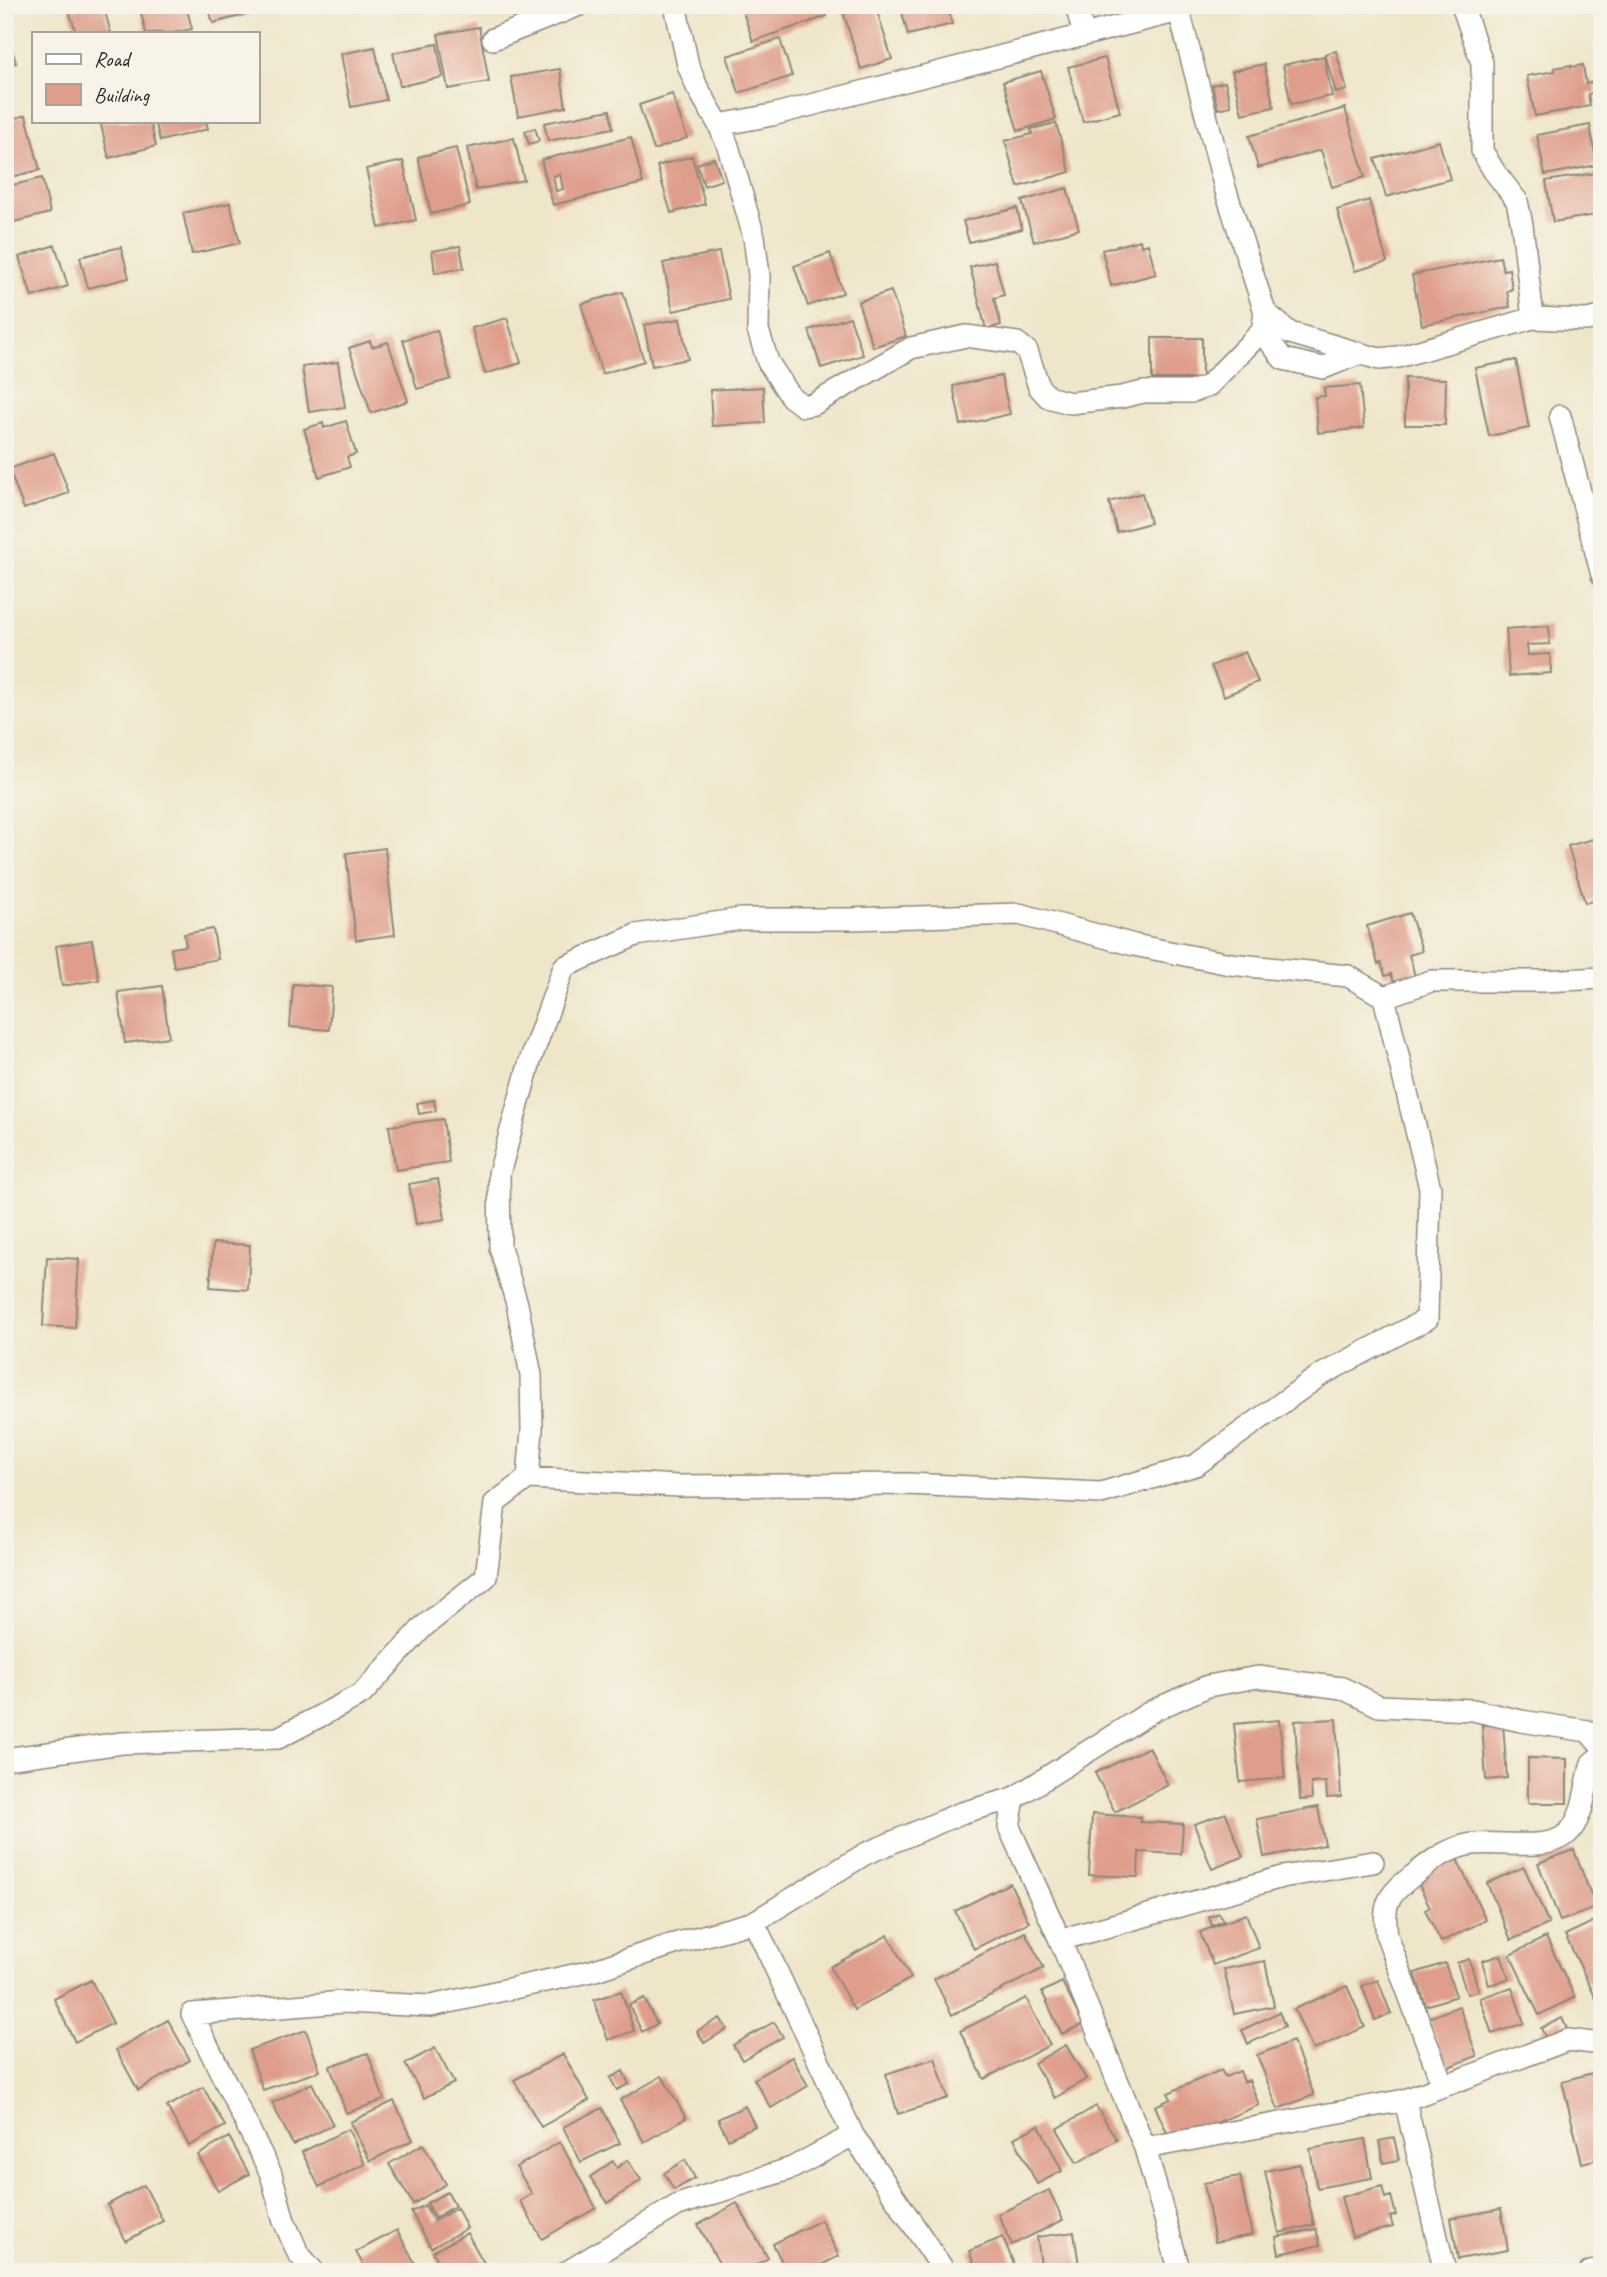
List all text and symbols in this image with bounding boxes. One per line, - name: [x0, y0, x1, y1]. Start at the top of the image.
- legend: [32, 32, 259, 122]
- text: Road: [94, 46, 133, 72]
- text: Building: [94, 82, 151, 108]

